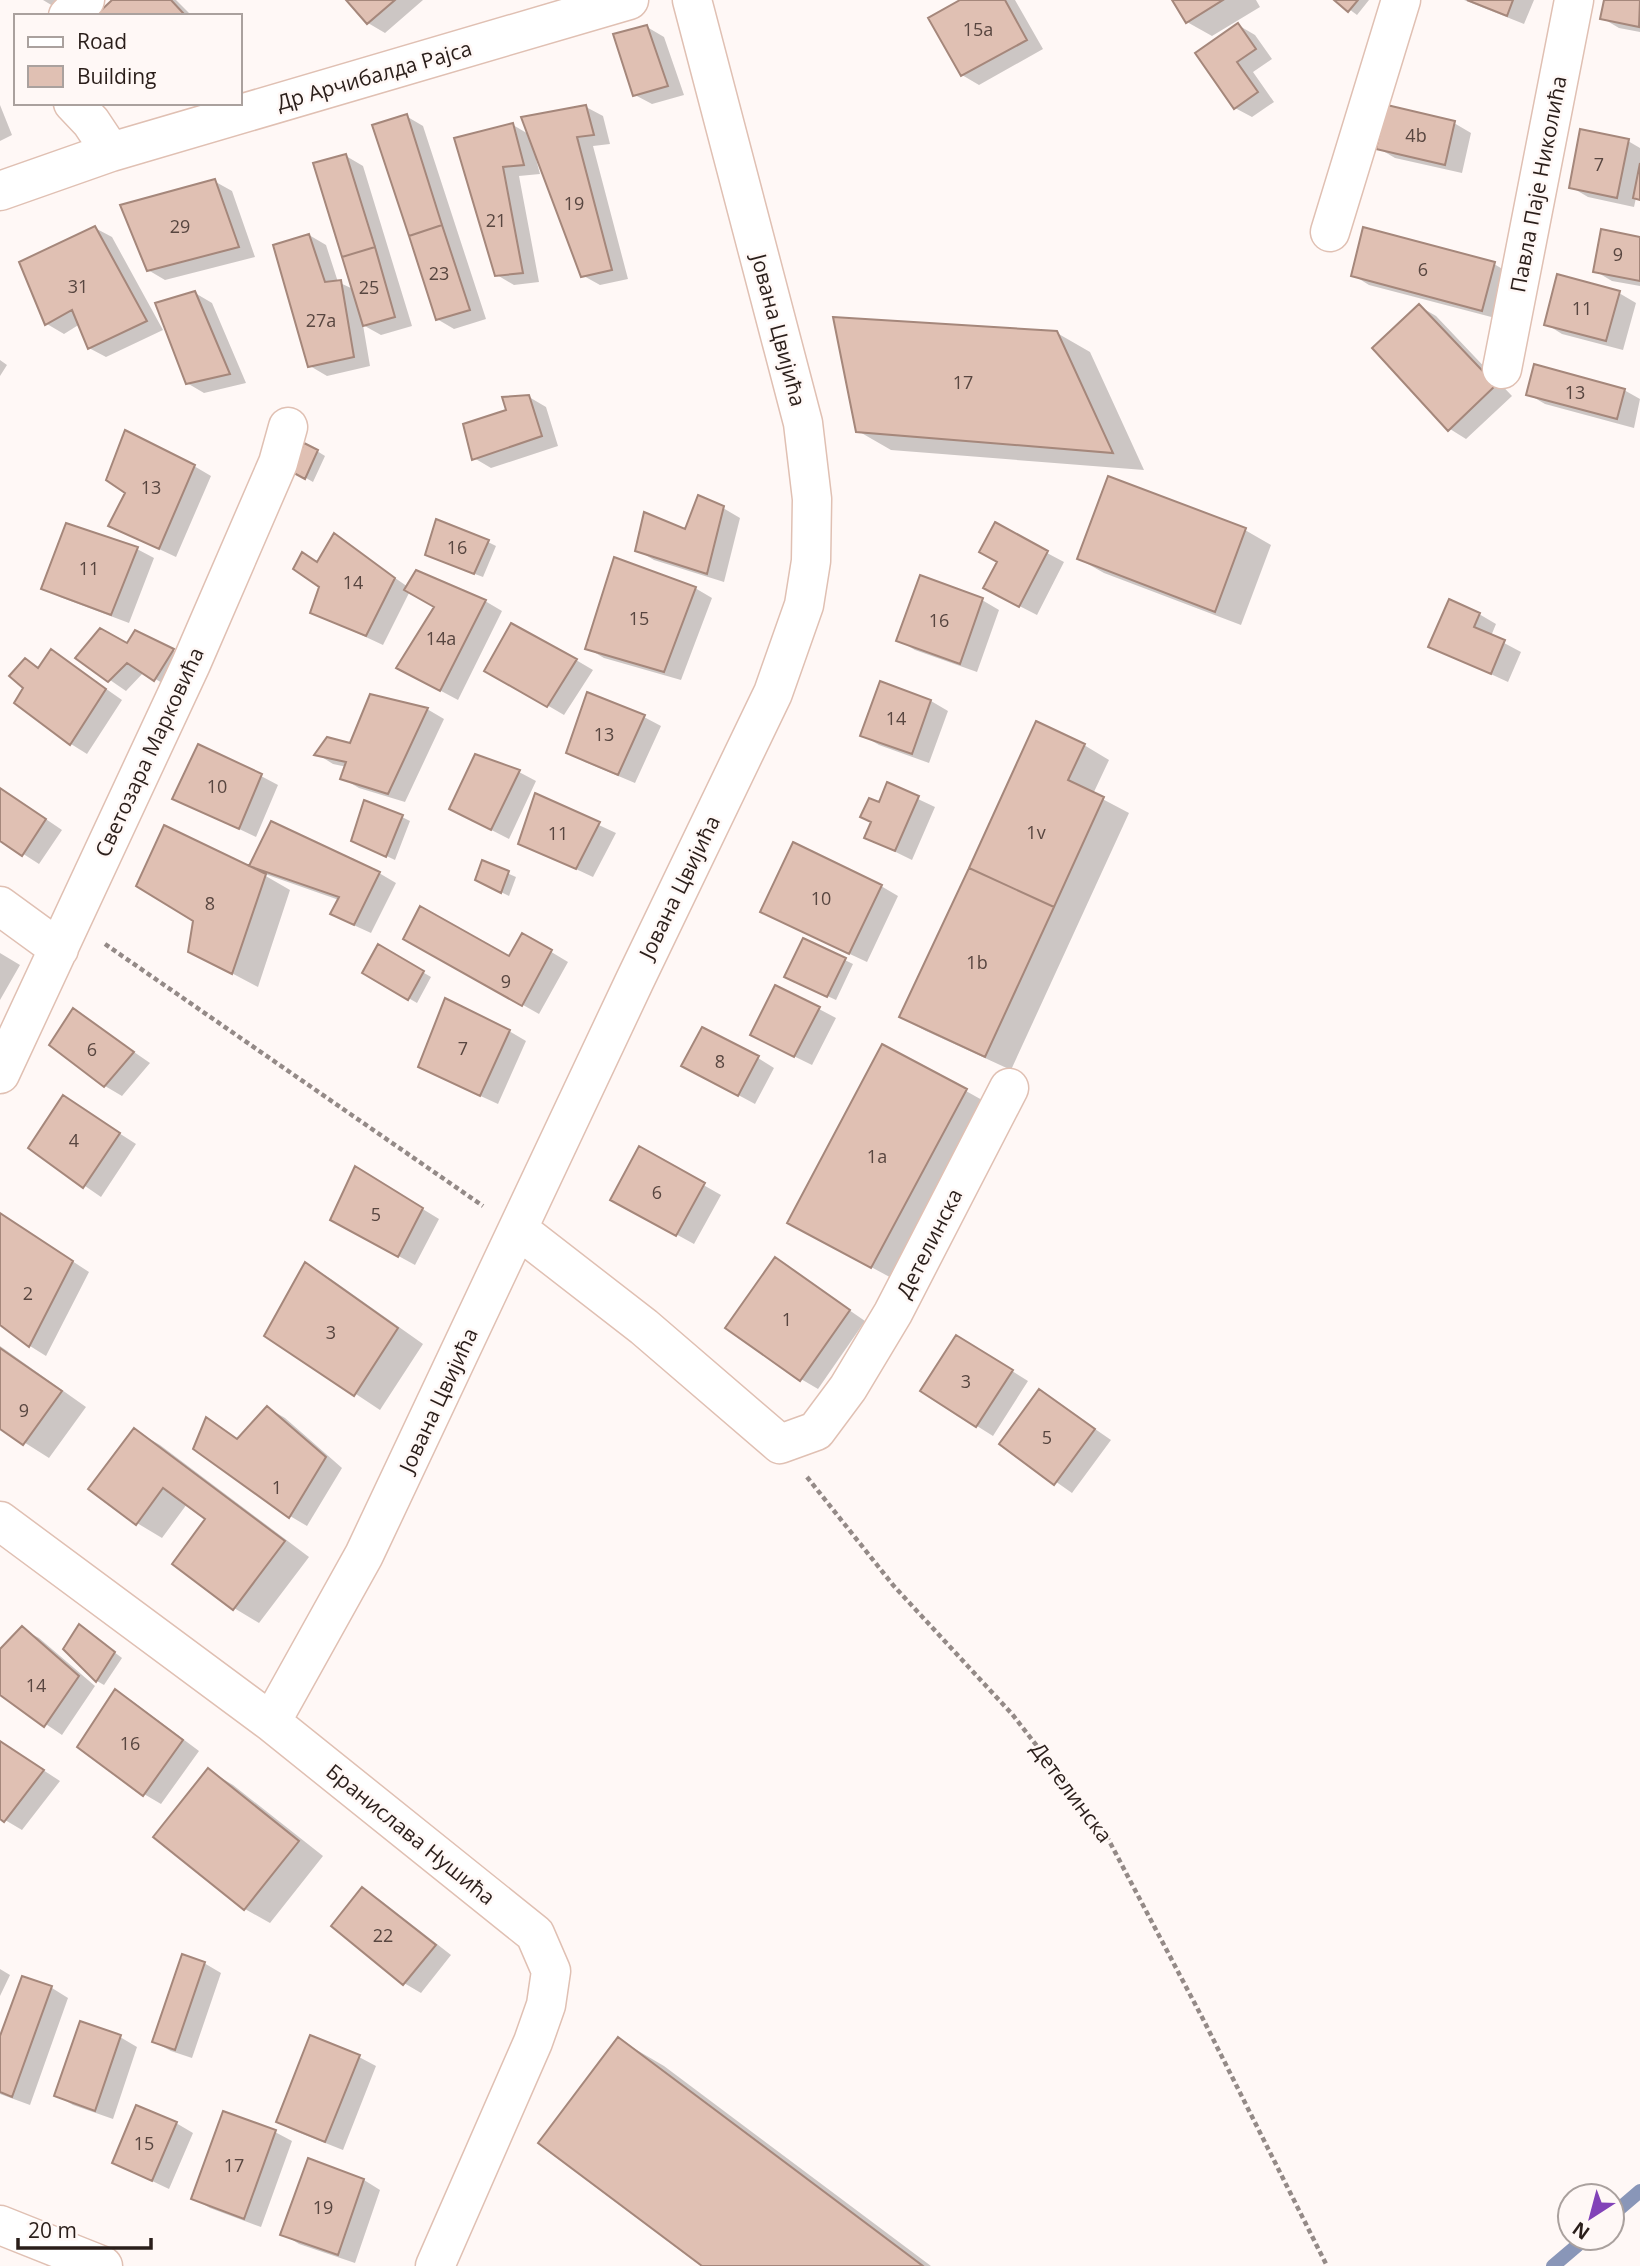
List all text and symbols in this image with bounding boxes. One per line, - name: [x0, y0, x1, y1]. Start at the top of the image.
- legend: [14, 14, 242, 105]
- house number: 15a: [963, 17, 993, 41]
- text: Road: [77, 27, 127, 55]
- street label: Др Арчибалда Рајса: [273, 34, 475, 116]
- text: Building: [77, 62, 156, 90]
- street label: Павла Паје Николића: [1503, 73, 1573, 295]
- house number: 4b: [1405, 123, 1427, 147]
- house number: 7: [1594, 152, 1604, 176]
- house number: 19: [564, 191, 584, 215]
- house number: 21: [486, 208, 506, 232]
- house number: 29: [170, 214, 190, 238]
- house number: 9: [1613, 242, 1623, 266]
- street label: Јована Цвијића: [745, 249, 813, 409]
- house number: 6: [1418, 257, 1428, 281]
- house number: 23: [429, 261, 449, 285]
- house number: 31: [68, 274, 88, 298]
- house number: 25: [359, 275, 379, 299]
- house number: 11: [1572, 296, 1592, 320]
- house number: 27a: [306, 308, 336, 332]
- house number: 17: [953, 370, 973, 394]
- house number: 13: [1565, 380, 1585, 404]
- house number: 13: [141, 475, 161, 499]
- house number: 16: [447, 535, 467, 559]
- house number: 11: [79, 556, 99, 580]
- house number: 14: [343, 570, 363, 594]
- house number: 15: [629, 606, 649, 630]
- house number: 16: [929, 608, 949, 632]
- house number: 14a: [426, 626, 456, 650]
- street label: Светозара Марковића: [88, 643, 210, 861]
- house number: 14: [886, 706, 906, 730]
- house number: 13: [594, 722, 614, 746]
- house number: 10: [207, 774, 227, 798]
- street label: Јована Цвијића: [631, 811, 726, 965]
- house number: 1v: [1026, 820, 1046, 844]
- house number: 11: [548, 821, 568, 845]
- house number: 10: [811, 886, 831, 910]
- house number: 8: [205, 891, 215, 915]
- house number: 1b: [966, 950, 988, 974]
- house number: 9: [501, 969, 511, 993]
- house number: 7: [458, 1036, 468, 1060]
- house number: 6: [87, 1037, 97, 1061]
- house number: 8: [715, 1049, 725, 1073]
- house number: 4: [69, 1128, 79, 1152]
- house number: 1a: [867, 1144, 887, 1168]
- house number: 6: [652, 1180, 662, 1204]
- street label: Детелинска: [889, 1184, 969, 1302]
- house number: 5: [371, 1202, 381, 1226]
- house number: 2: [23, 1281, 33, 1305]
- house number: 1: [782, 1307, 792, 1331]
- house number: 3: [326, 1320, 336, 1344]
- street label: Јована Цвијића: [391, 1323, 484, 1479]
- house number: 3: [961, 1369, 971, 1393]
- house number: 9: [19, 1398, 29, 1422]
- house number: 5: [1042, 1425, 1052, 1449]
- house number: 1: [272, 1475, 282, 1499]
- house number: 14: [26, 1673, 46, 1697]
- house number: 16: [120, 1731, 140, 1755]
- street label: Детелинска: [1025, 1736, 1119, 1848]
- street label: Бранислава Нушића: [321, 1757, 501, 1911]
- house number: 22: [373, 1923, 393, 1947]
- house number: 15: [134, 2131, 154, 2155]
- house number: 17: [224, 2153, 244, 2177]
- north arrow: [1556, 2182, 1626, 2252]
- house number: 19: [313, 2195, 333, 2219]
- scale bar: [18, 2206, 150, 2250]
- text: 20 m: [28, 2216, 77, 2244]
- text: N: [1567, 2216, 1595, 2246]

